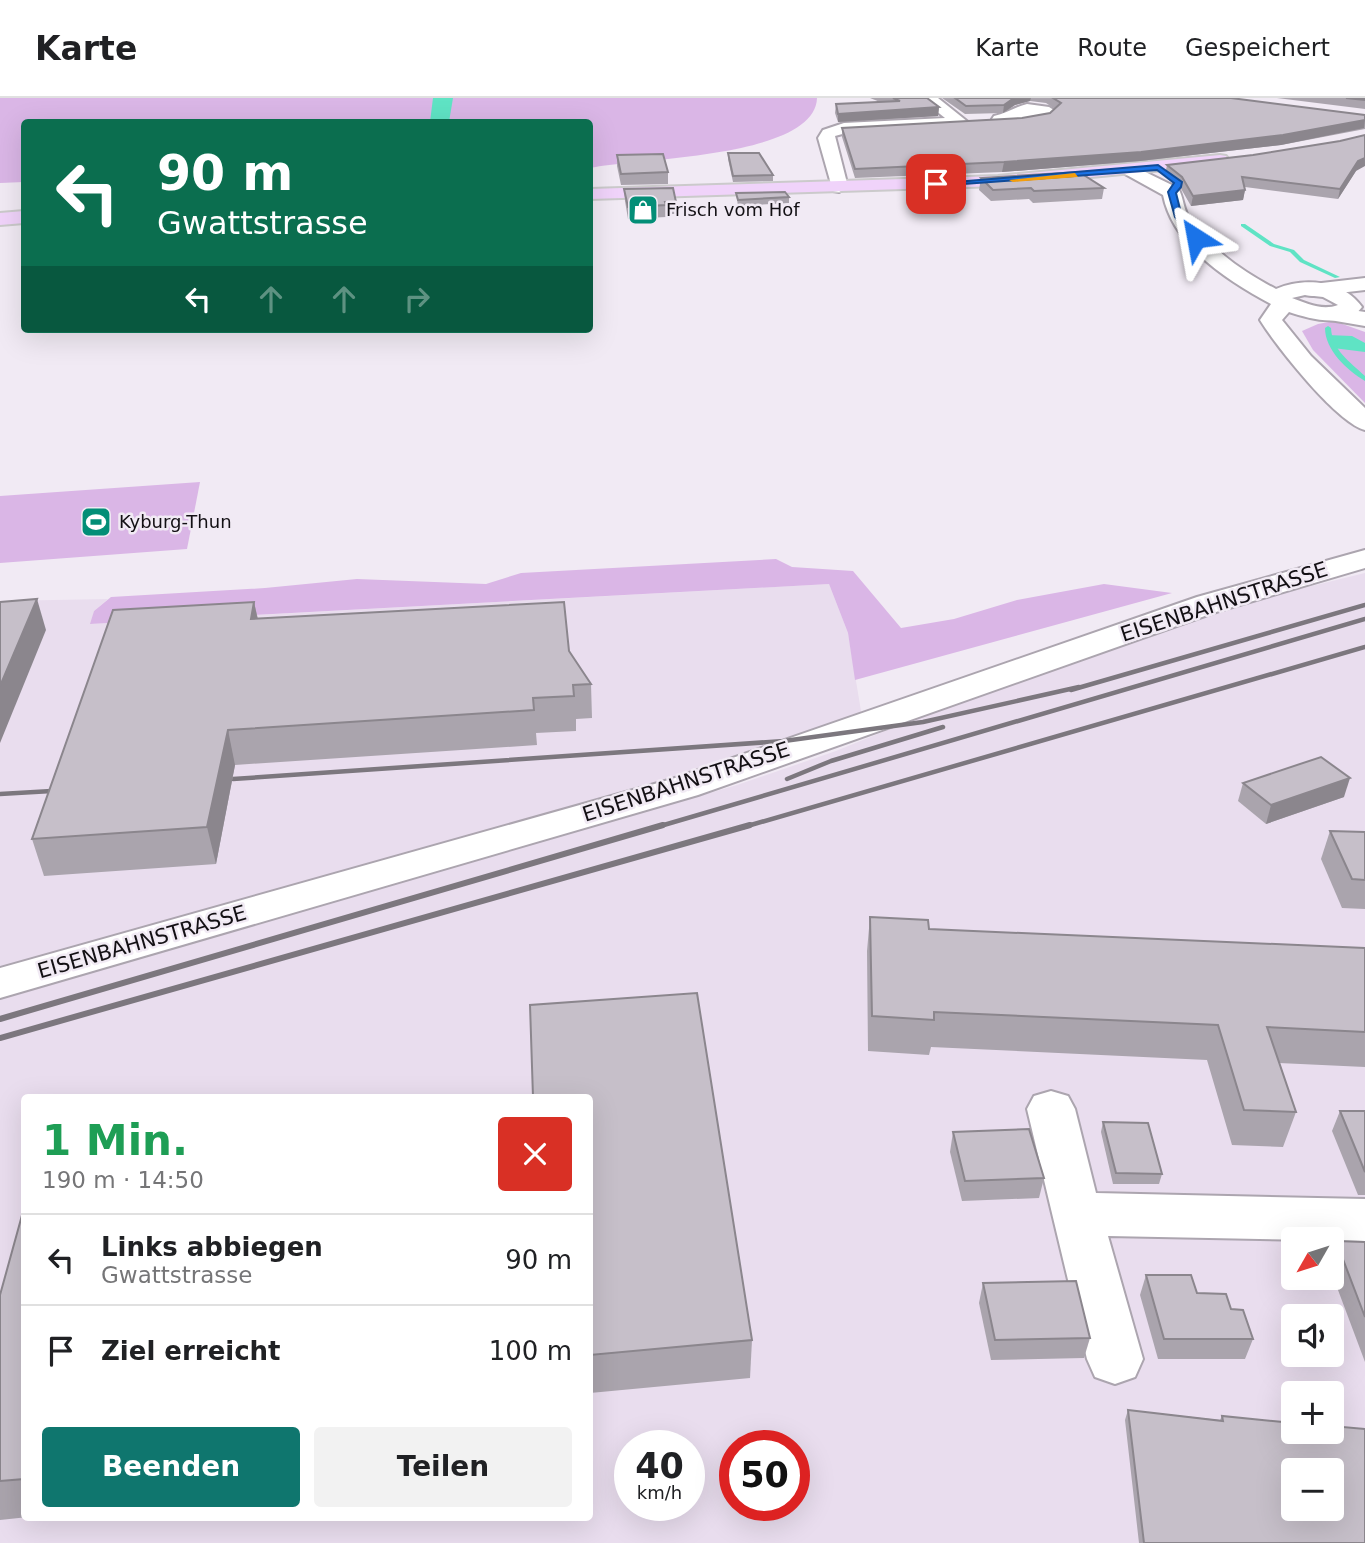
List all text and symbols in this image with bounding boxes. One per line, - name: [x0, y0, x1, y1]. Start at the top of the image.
- text: Karte: [35, 29, 137, 68]
- text: Karte: [975, 34, 1039, 62]
- text: Route: [1077, 34, 1147, 62]
- text: Gespeichert: [1185, 34, 1330, 62]
- text: 90 m: [157, 145, 293, 202]
- icon: left: [42, 147, 133, 238]
- pin: [906, 154, 966, 214]
- icon: arrive: [917, 165, 955, 203]
- shop icon: Frisch vom Hof: [626, 193, 660, 227]
- place label: Frisch vom Hof: [666, 199, 800, 220]
- position arrow: [1159, 201, 1233, 275]
- text: Gwattstrasse: [157, 204, 368, 242]
- icon: left: [179, 280, 217, 318]
- icon: ahead: [252, 280, 290, 318]
- icon: ahead: [325, 280, 363, 318]
- icon: right: [398, 280, 436, 318]
- sports icon: Kyburg-Thun: [79, 505, 113, 539]
- place label: Kyburg-Thun: [119, 511, 232, 532]
- street label: EISENBAHNSTRASSE: [1117, 557, 1331, 647]
- street label: EISENBAHNSTRASSE: [579, 737, 793, 827]
- street label: EISENBAHNSTRASSE: [35, 901, 249, 983]
- text: 1 Min.: [42, 1116, 188, 1165]
- button: close: [498, 1117, 572, 1191]
- text: 190 m · 14:50: [42, 1167, 204, 1193]
- north arrow: [1281, 1227, 1344, 1290]
- map controls: [1281, 1227, 1344, 1521]
- text: Links abbiegen: [101, 1232, 323, 1262]
- icon: left: [42, 1241, 80, 1279]
- text: 90 m: [505, 1245, 572, 1275]
- text: Gwattstrasse: [101, 1262, 252, 1288]
- button: sound: [1281, 1304, 1344, 1367]
- icon: arrive: [42, 1332, 80, 1370]
- text: Ziel erreicht: [101, 1336, 281, 1366]
- text: 100 m: [489, 1336, 572, 1366]
- button: +: [1281, 1381, 1344, 1444]
- button: Beenden: [42, 1427, 300, 1507]
- button: Teilen: [314, 1427, 572, 1507]
- speed limit sign: 50: [719, 1430, 810, 1521]
- text: 40: [635, 1446, 684, 1486]
- button: −: [1281, 1458, 1344, 1521]
- text: km/h: [637, 1482, 682, 1503]

